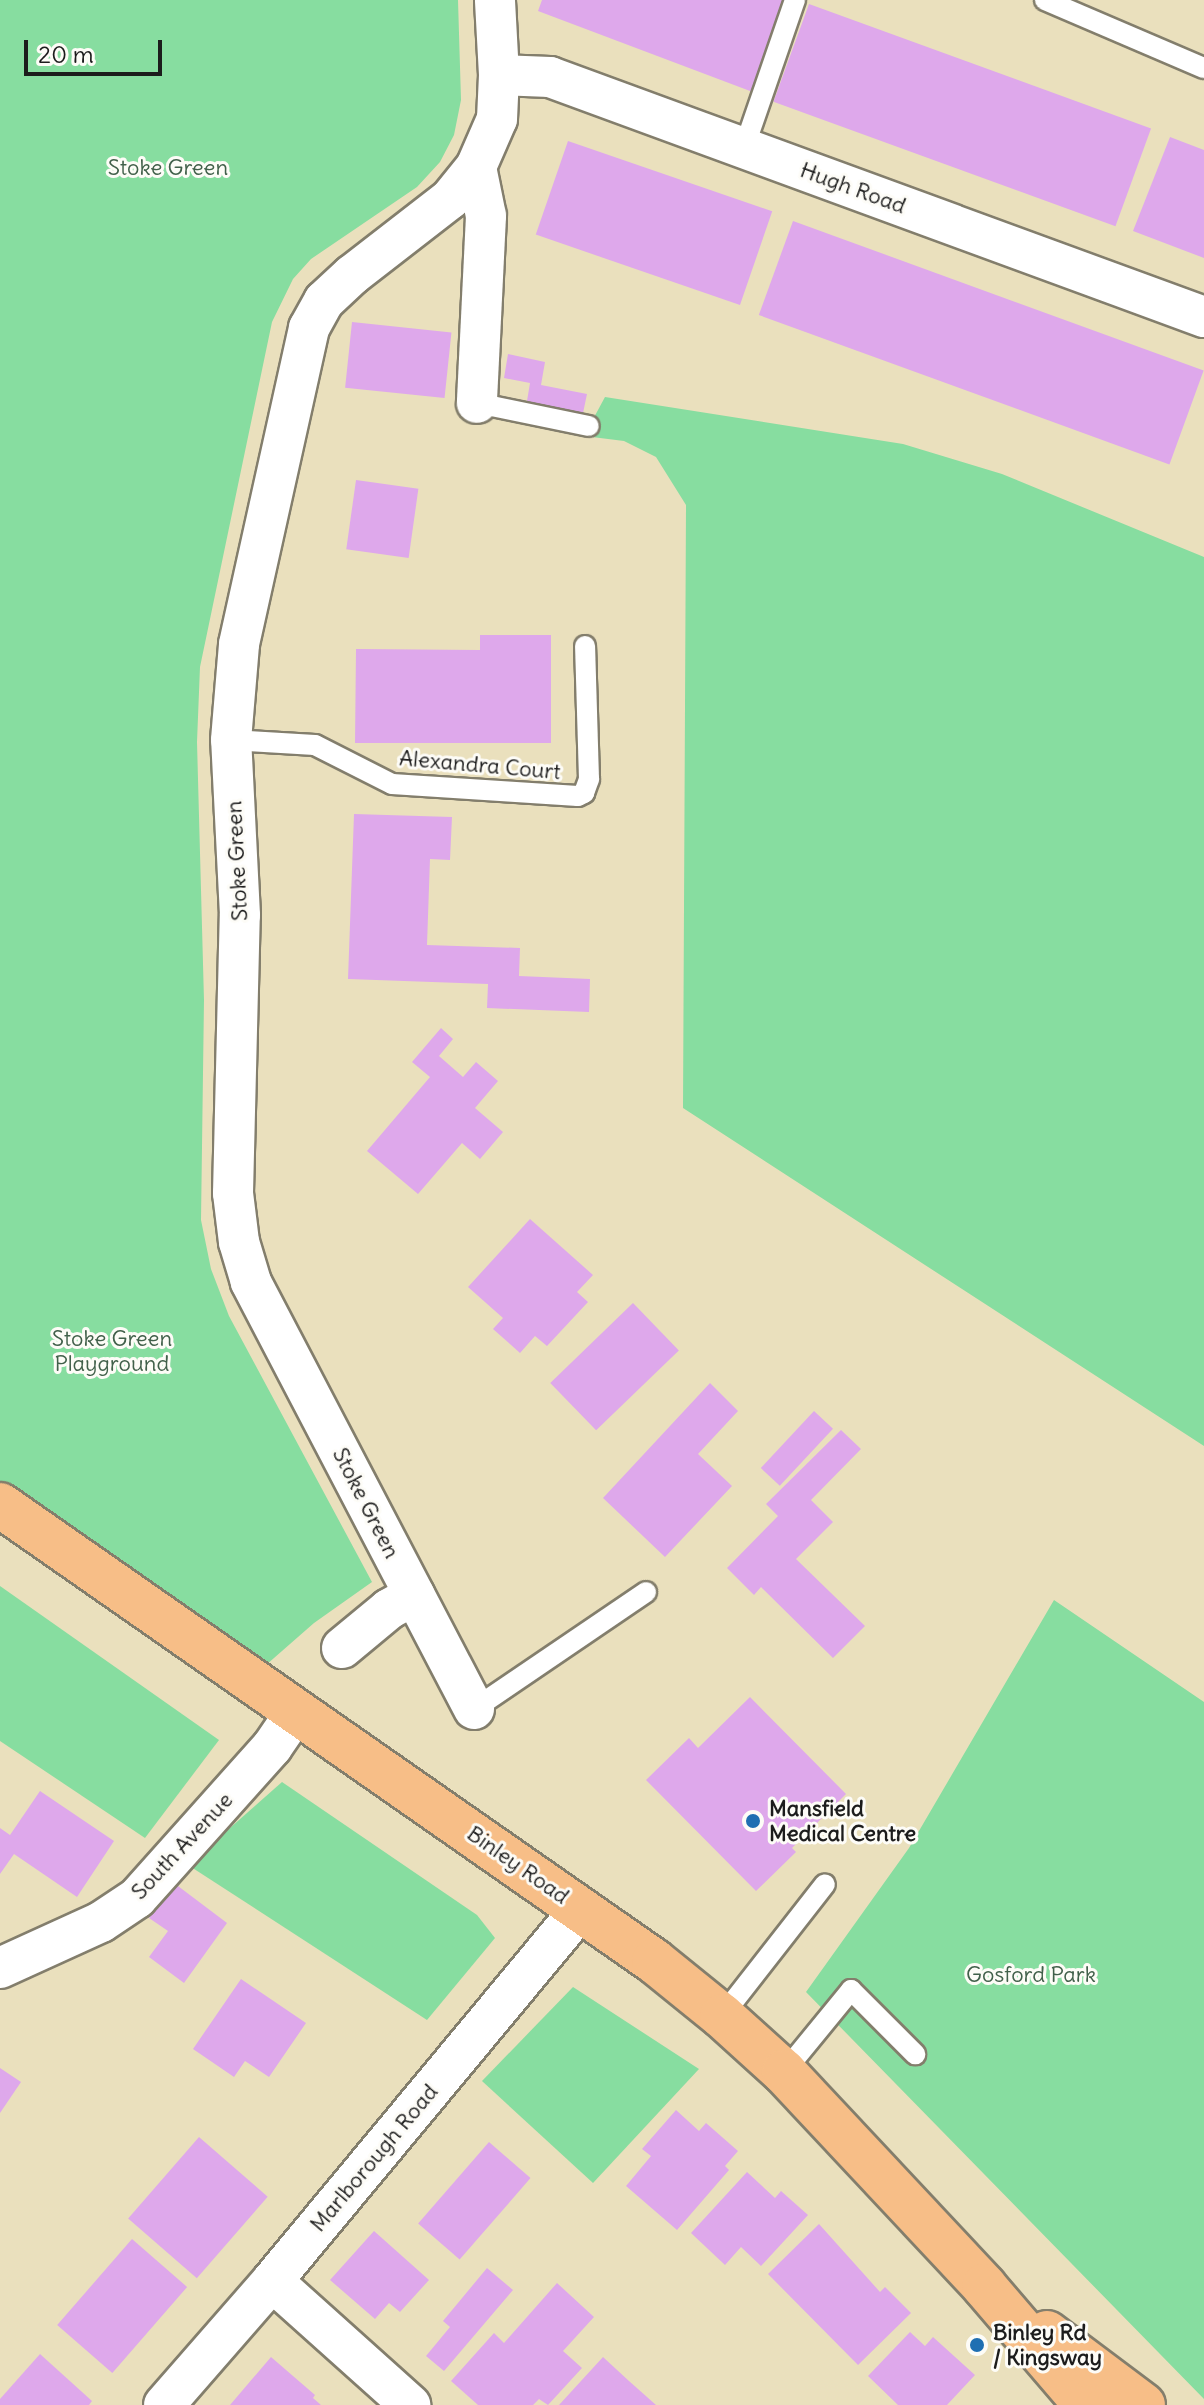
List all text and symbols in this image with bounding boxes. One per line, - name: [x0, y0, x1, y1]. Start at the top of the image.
- scale bar: [28, 24, 166, 74]
- text: 20 m: [38, 39, 94, 69]
- park label: Stoke Green: [108, 155, 228, 181]
- street label: Hugh Road: [797, 157, 909, 219]
- street label: Alexandra Court: [398, 745, 562, 785]
- street label: Stoke Green: [221, 800, 253, 922]
- park label: Stoke Green Playground: [52, 1325, 172, 1376]
- street label: Stoke Green: [327, 1443, 405, 1563]
- street label: South Avenue: [126, 1787, 238, 1905]
- place label: Mansfield Medical Centre: [769, 1795, 916, 1846]
- marker: Mansfield Medical Centre: [744, 1812, 762, 1830]
- street label: Binley Road: [462, 1820, 574, 1910]
- park label: Gosford Park: [966, 1962, 1096, 1988]
- street label: Marlborough Road: [305, 2079, 443, 2237]
- place label: Binley Rd / Kingsway: [993, 2319, 1102, 2370]
- marker: Binley Rd / Kingsway: [968, 2336, 986, 2354]

